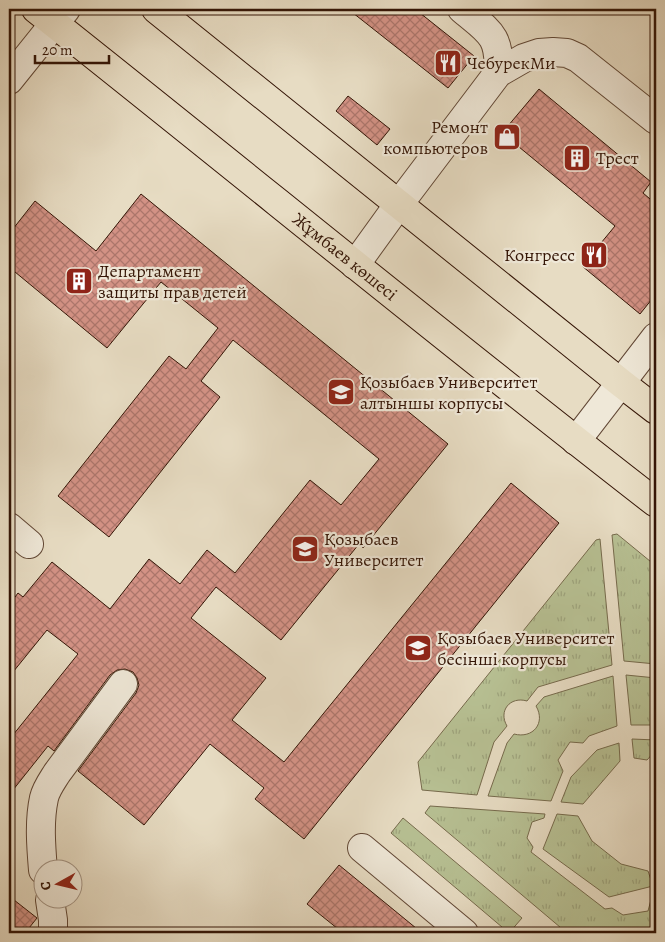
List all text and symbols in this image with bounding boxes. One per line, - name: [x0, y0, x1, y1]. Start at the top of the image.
- scale bar: [35, 32, 109, 64]
- text: 20 m: [42, 40, 73, 60]
- restaurant icon: ЧебурекМи: [433, 48, 463, 78]
- place label: ЧебурекМи: [467, 51, 556, 75]
- place label: Ремонт компьютеров: [383, 115, 488, 160]
- shop icon: Ремонт компьютеров: [492, 122, 522, 152]
- building icon: Трест: [562, 143, 592, 173]
- place label: Трест: [596, 146, 639, 170]
- street label: Жұмбаев көшесі: [288, 207, 403, 306]
- restaurant icon: Конгресс: [579, 240, 609, 270]
- place label: Конгресс: [504, 243, 575, 267]
- place label: Департамент защиты прав детей: [98, 259, 247, 304]
- building icon: Департамент защиты прав детей: [64, 266, 94, 296]
- place label: Қозыбаев Университет алтыншы корпусы: [360, 370, 538, 415]
- school or university icon: Қозыбаев Университет алтыншы корпусы: [326, 377, 356, 407]
- place label: Қозыбаев Университет: [324, 527, 423, 572]
- school or university icon: Қозыбаев Университет: [290, 534, 320, 564]
- place label: Қозыбаев Университет бесінші корпусы: [437, 626, 615, 671]
- school or university icon: Қозыбаев Университет бесінші корпусы: [403, 633, 433, 663]
- north arrow: [32, 860, 82, 910]
- text: С: [36, 880, 56, 891]

